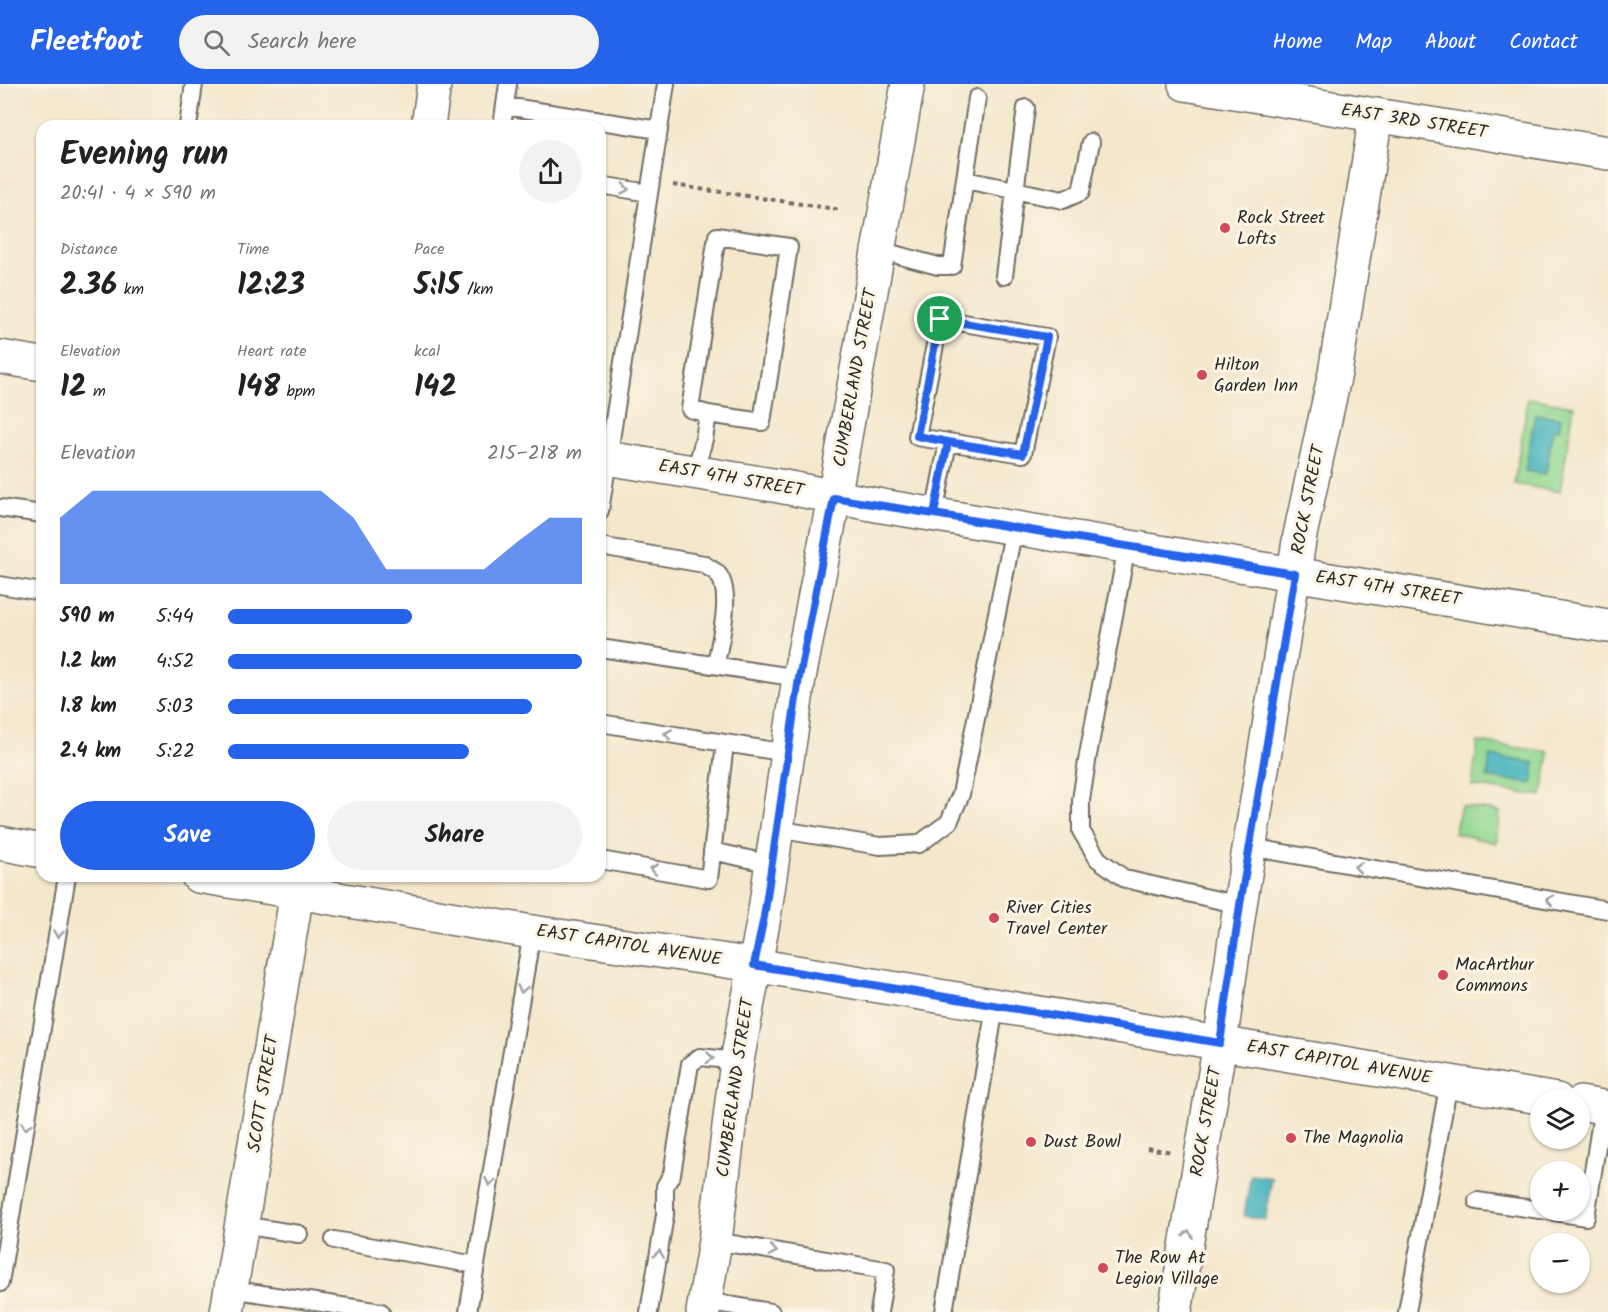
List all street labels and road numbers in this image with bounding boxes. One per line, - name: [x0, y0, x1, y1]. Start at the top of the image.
- street label: EAST 3RD STREET: [1339, 96, 1491, 148]
- street label: CUMBERLAND STREET: [826, 285, 886, 469]
- street label: ROCK STREET: [1284, 442, 1334, 557]
- street label: EAST 4TH STREET: [656, 452, 807, 506]
- street label: EAST 4TH STREET: [1313, 563, 1464, 615]
- street label: EAST CAPITOL AVENUE: [534, 917, 724, 975]
- street label: CUMBERLAND STREET: [709, 995, 763, 1179]
- street label: SCOTT STREET: [240, 1032, 288, 1155]
- street label: EAST CAPITOL AVENUE: [1244, 1032, 1434, 1094]
- street label: ROCK STREET: [1183, 1064, 1231, 1179]

